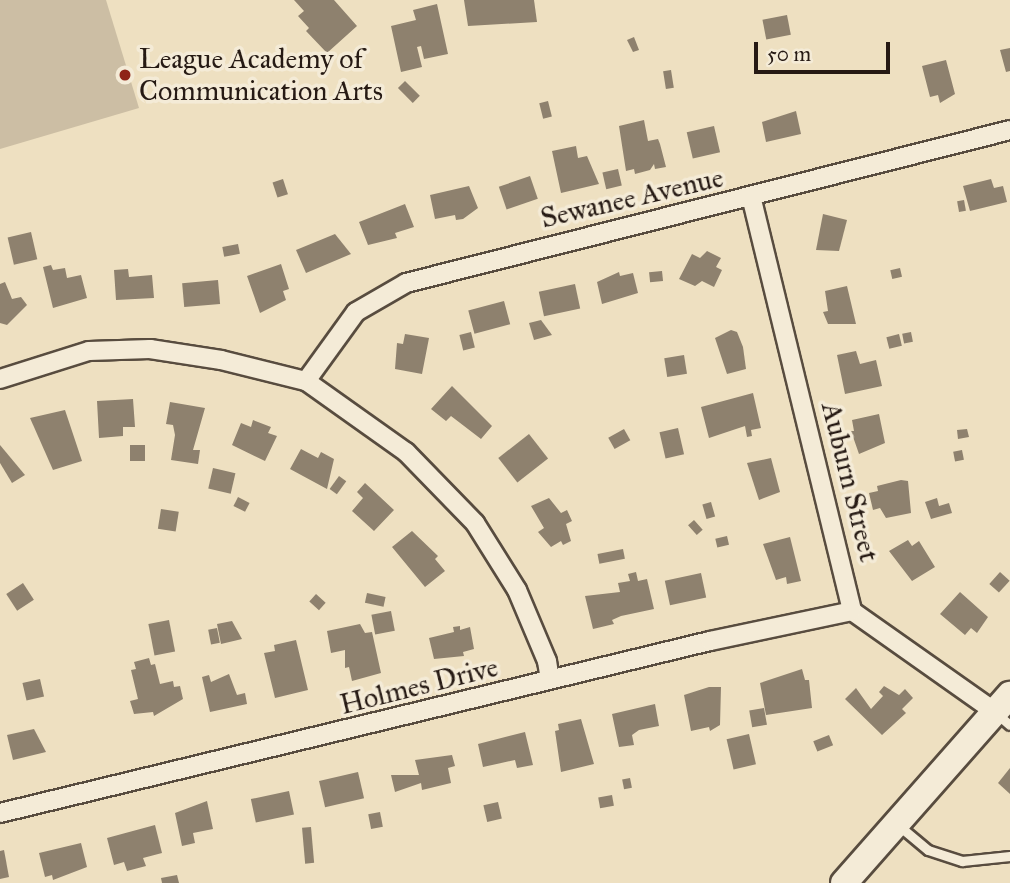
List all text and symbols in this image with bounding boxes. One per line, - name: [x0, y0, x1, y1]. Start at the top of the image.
- scale bar: [758, 28, 894, 72]
- text: 50 m: [767, 41, 811, 67]
- place label: League Academy of Communication Arts: [139, 42, 383, 108]
- marker: League Academy of Communication Arts: [117, 67, 133, 83]
- street label: Sewanee Avenue: [537, 161, 727, 235]
- street label: Auburn Street: [814, 399, 886, 565]
- street label: Holmes Drive: [336, 650, 502, 722]

